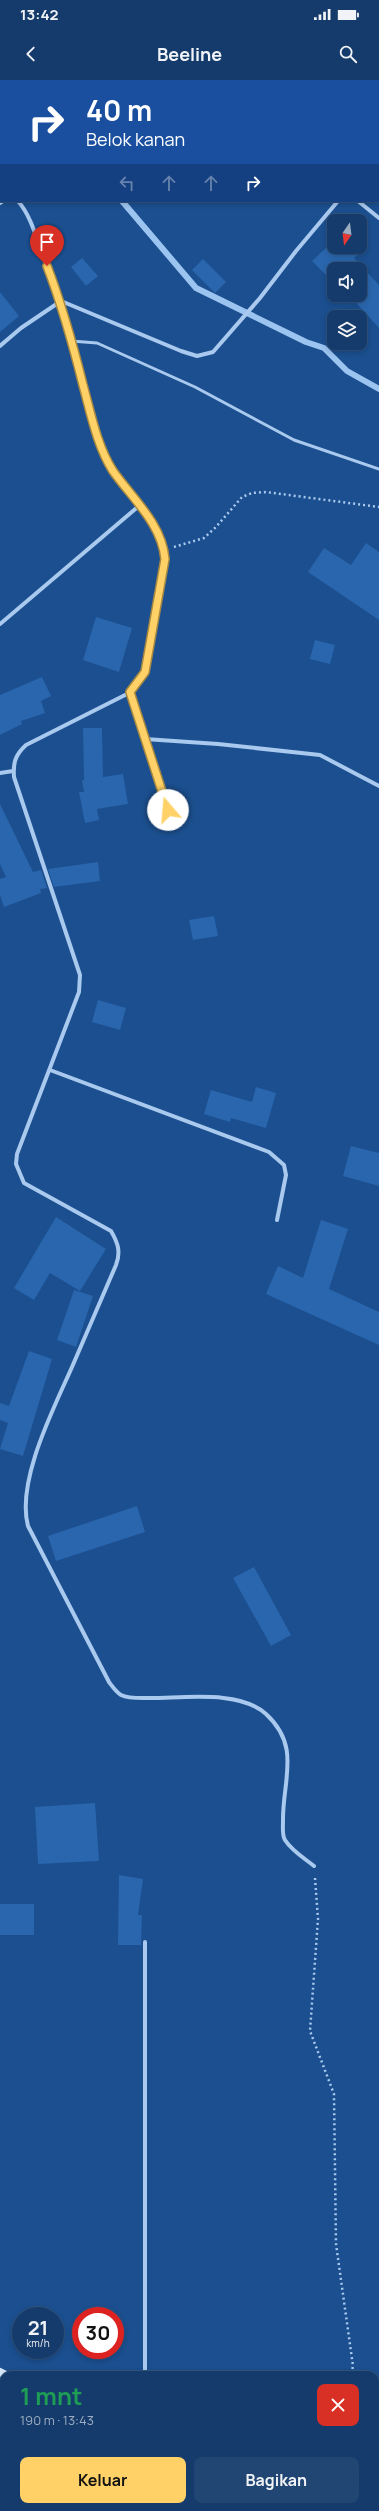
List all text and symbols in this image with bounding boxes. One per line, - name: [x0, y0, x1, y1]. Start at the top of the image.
- text: 13:42: [20, 4, 59, 25]
- text: Beeline: [157, 42, 222, 66]
- icon: back: [20, 43, 42, 65]
- icon: search: [337, 43, 359, 65]
- text: 40 m: [86, 91, 152, 129]
- icon: right: [20, 96, 72, 148]
- text: Belok kanan: [86, 127, 185, 151]
- icon: left: [116, 172, 138, 194]
- icon: ahead: [158, 172, 180, 194]
- icon: ahead: [200, 172, 222, 194]
- icon: right: [242, 172, 264, 194]
- north arrow: [327, 214, 367, 254]
- map controls: [327, 214, 367, 350]
- pin: [30, 225, 64, 266]
- icon: arrive: [36, 231, 58, 253]
- button: sound: [327, 262, 367, 302]
- button: layers: [327, 310, 367, 350]
- position arrow: [147, 789, 189, 831]
- speed limit sign: 30: [72, 2307, 124, 2359]
- text: 21: [28, 2314, 48, 2341]
- text: km/h: [26, 2336, 50, 2350]
- text: 1 mnt: [20, 2379, 82, 2412]
- button: close: [317, 2384, 359, 2426]
- text: 190 m · 13:43: [20, 2411, 94, 2429]
- button: Keluar: [20, 2457, 186, 2503]
- button: Bagikan: [194, 2457, 359, 2503]

